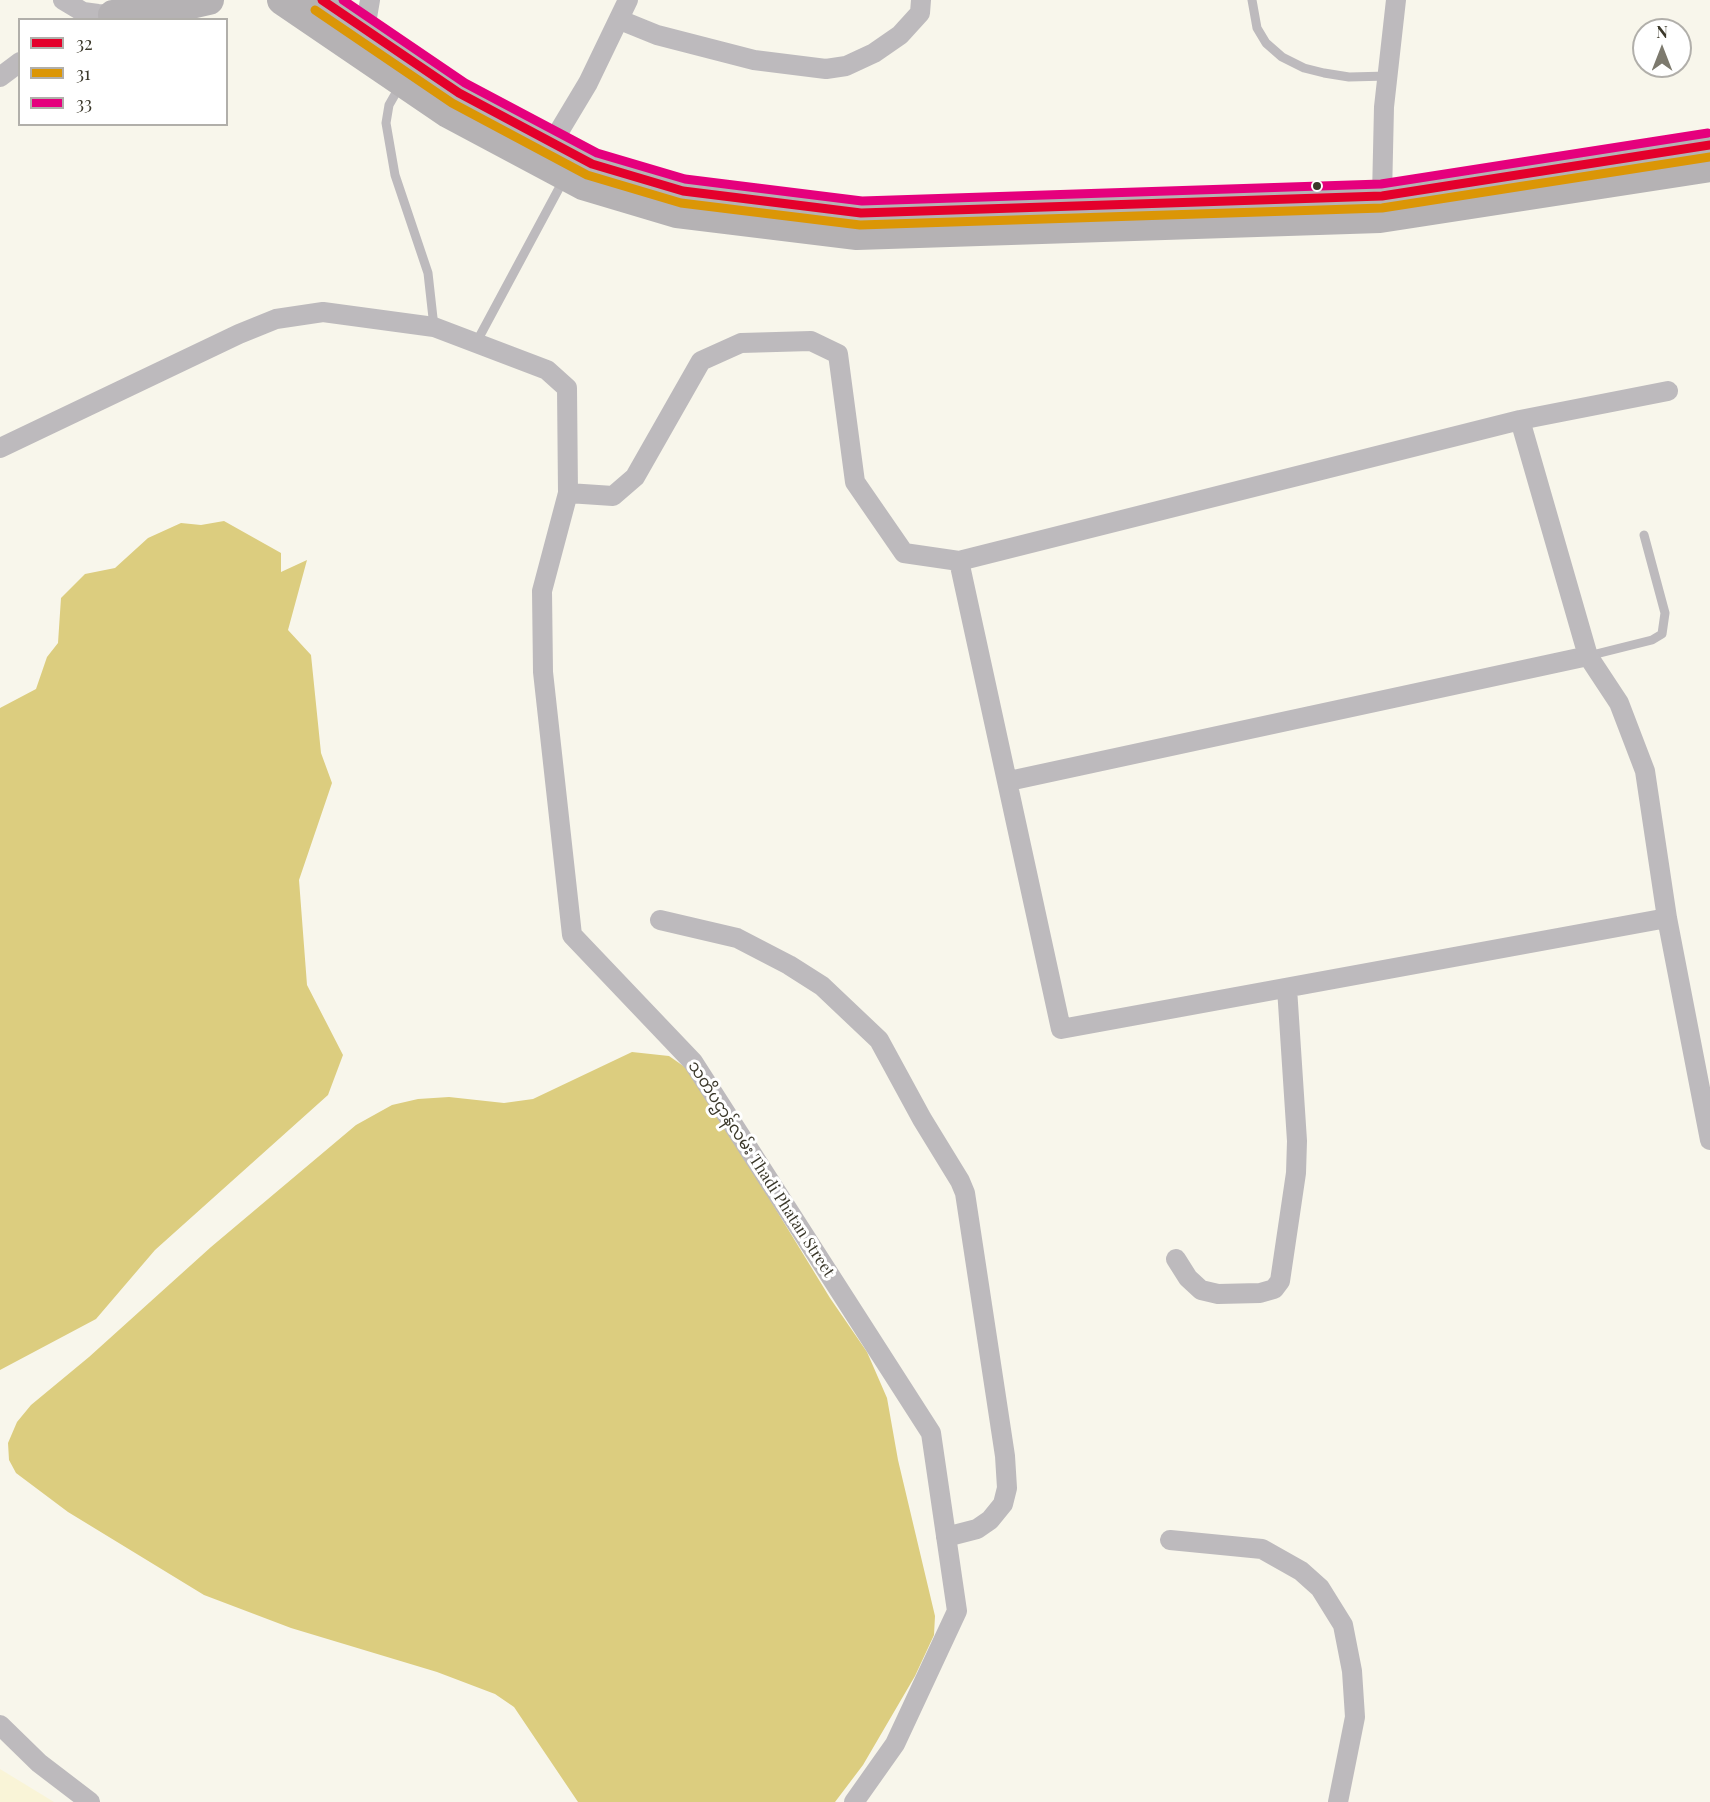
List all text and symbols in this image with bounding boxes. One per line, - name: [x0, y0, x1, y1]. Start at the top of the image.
- legend: [18, 18, 228, 126]
- north arrow: [1632, 18, 1692, 78]
- text: N: [1656, 21, 1668, 42]
- text: 32: [76, 31, 93, 55]
- text: 31: [76, 61, 91, 85]
- text: 33: [76, 91, 92, 115]
- unlabelled marker: [1311, 180, 1323, 192]
- street label: သတိပဌာန်လမ်း Thadi Phatan Street: [684, 1057, 838, 1281]

